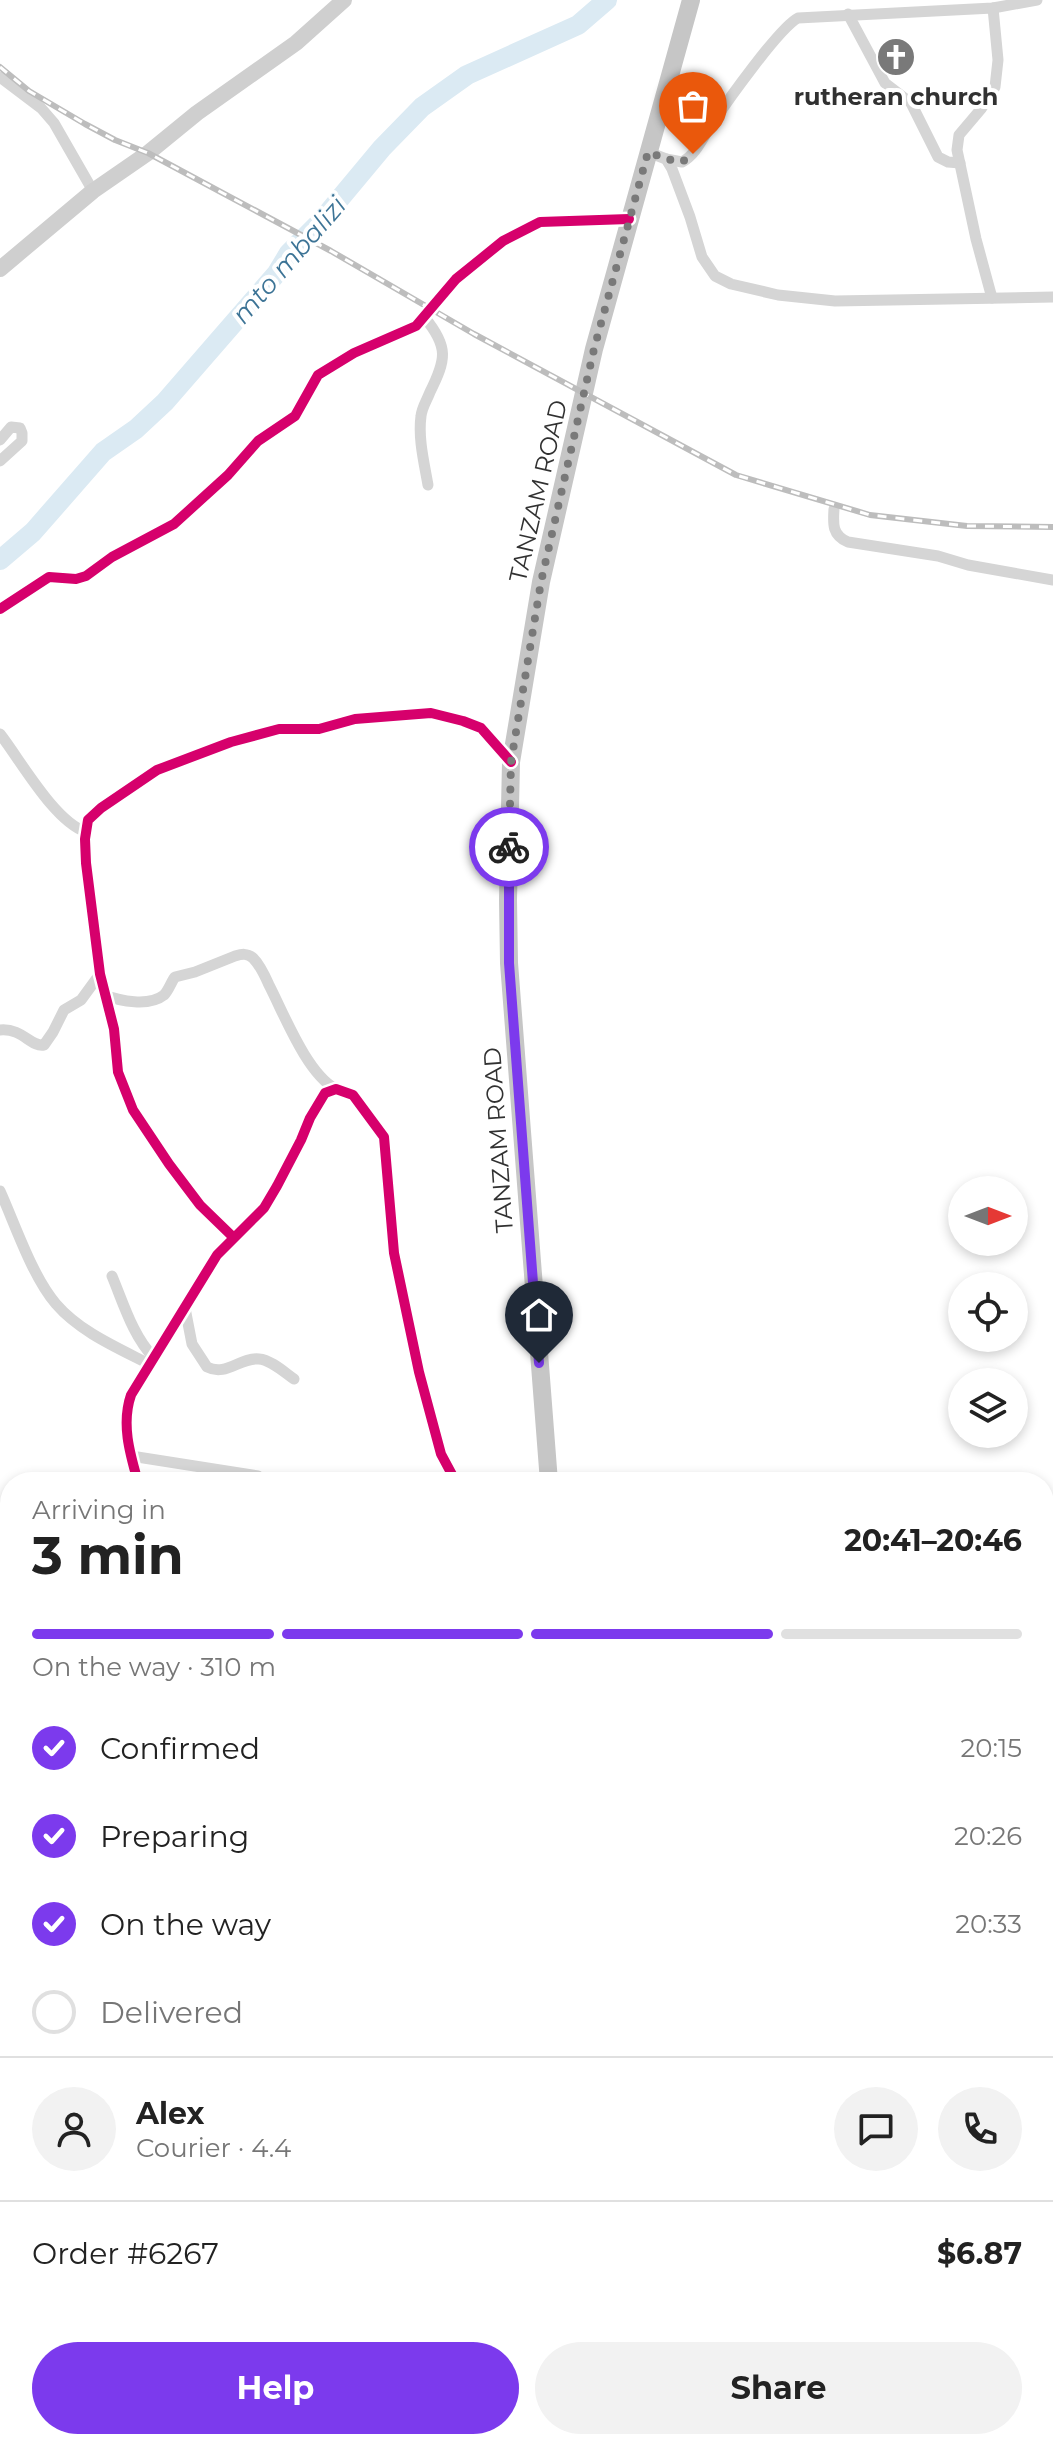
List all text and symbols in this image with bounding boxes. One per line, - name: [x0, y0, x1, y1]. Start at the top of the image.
- church icon: rutheran church: [875, 36, 917, 78]
- pin: [659, 72, 727, 154]
- place label: rutheran church: [794, 82, 998, 111]
- icon: bag: [671, 84, 715, 128]
- water label: mto mbalizi: [225, 189, 354, 330]
- street label: TANZAM ROAD: [503, 397, 573, 585]
- courier: [469, 807, 549, 887]
- icon: bike: [487, 825, 531, 869]
- street label: TANZAM ROAD: [477, 1046, 519, 1234]
- north arrow: [948, 1176, 1028, 1256]
- map controls: [948, 1176, 1028, 1448]
- button: locate: [948, 1272, 1028, 1352]
- pin: [505, 1281, 573, 1363]
- icon: home: [517, 1293, 561, 1337]
- button: layers: [948, 1368, 1028, 1448]
- text: Arriving in: [32, 1494, 166, 1526]
- text: 20:41–20:46: [844, 1522, 1022, 1559]
- text: 3 min: [32, 1524, 184, 1587]
- text: On the way · 310 m: [32, 1651, 276, 1683]
- icon: check: [32, 1726, 76, 1770]
- text: Confirmed: [100, 1730, 260, 1767]
- text: 20:15: [960, 1732, 1022, 1764]
- icon: check: [32, 1814, 76, 1858]
- text: Preparing: [100, 1818, 249, 1855]
- text: 20:26: [954, 1820, 1022, 1852]
- icon: check: [32, 1902, 76, 1946]
- text: On the way: [100, 1906, 271, 1943]
- text: 20:33: [955, 1908, 1022, 1940]
- text: Delivered: [100, 1994, 243, 2031]
- button: person: [32, 2087, 116, 2171]
- button: chat: [834, 2087, 918, 2171]
- button: phone: [938, 2087, 1022, 2171]
- text: Alex: [136, 2095, 204, 2132]
- text: Courier · 4.4: [136, 2132, 291, 2164]
- text: Order #6267: [32, 2235, 219, 2272]
- text: $6.87: [937, 2235, 1022, 2272]
- button: Help: [32, 2342, 519, 2434]
- button: Share: [535, 2342, 1022, 2434]

